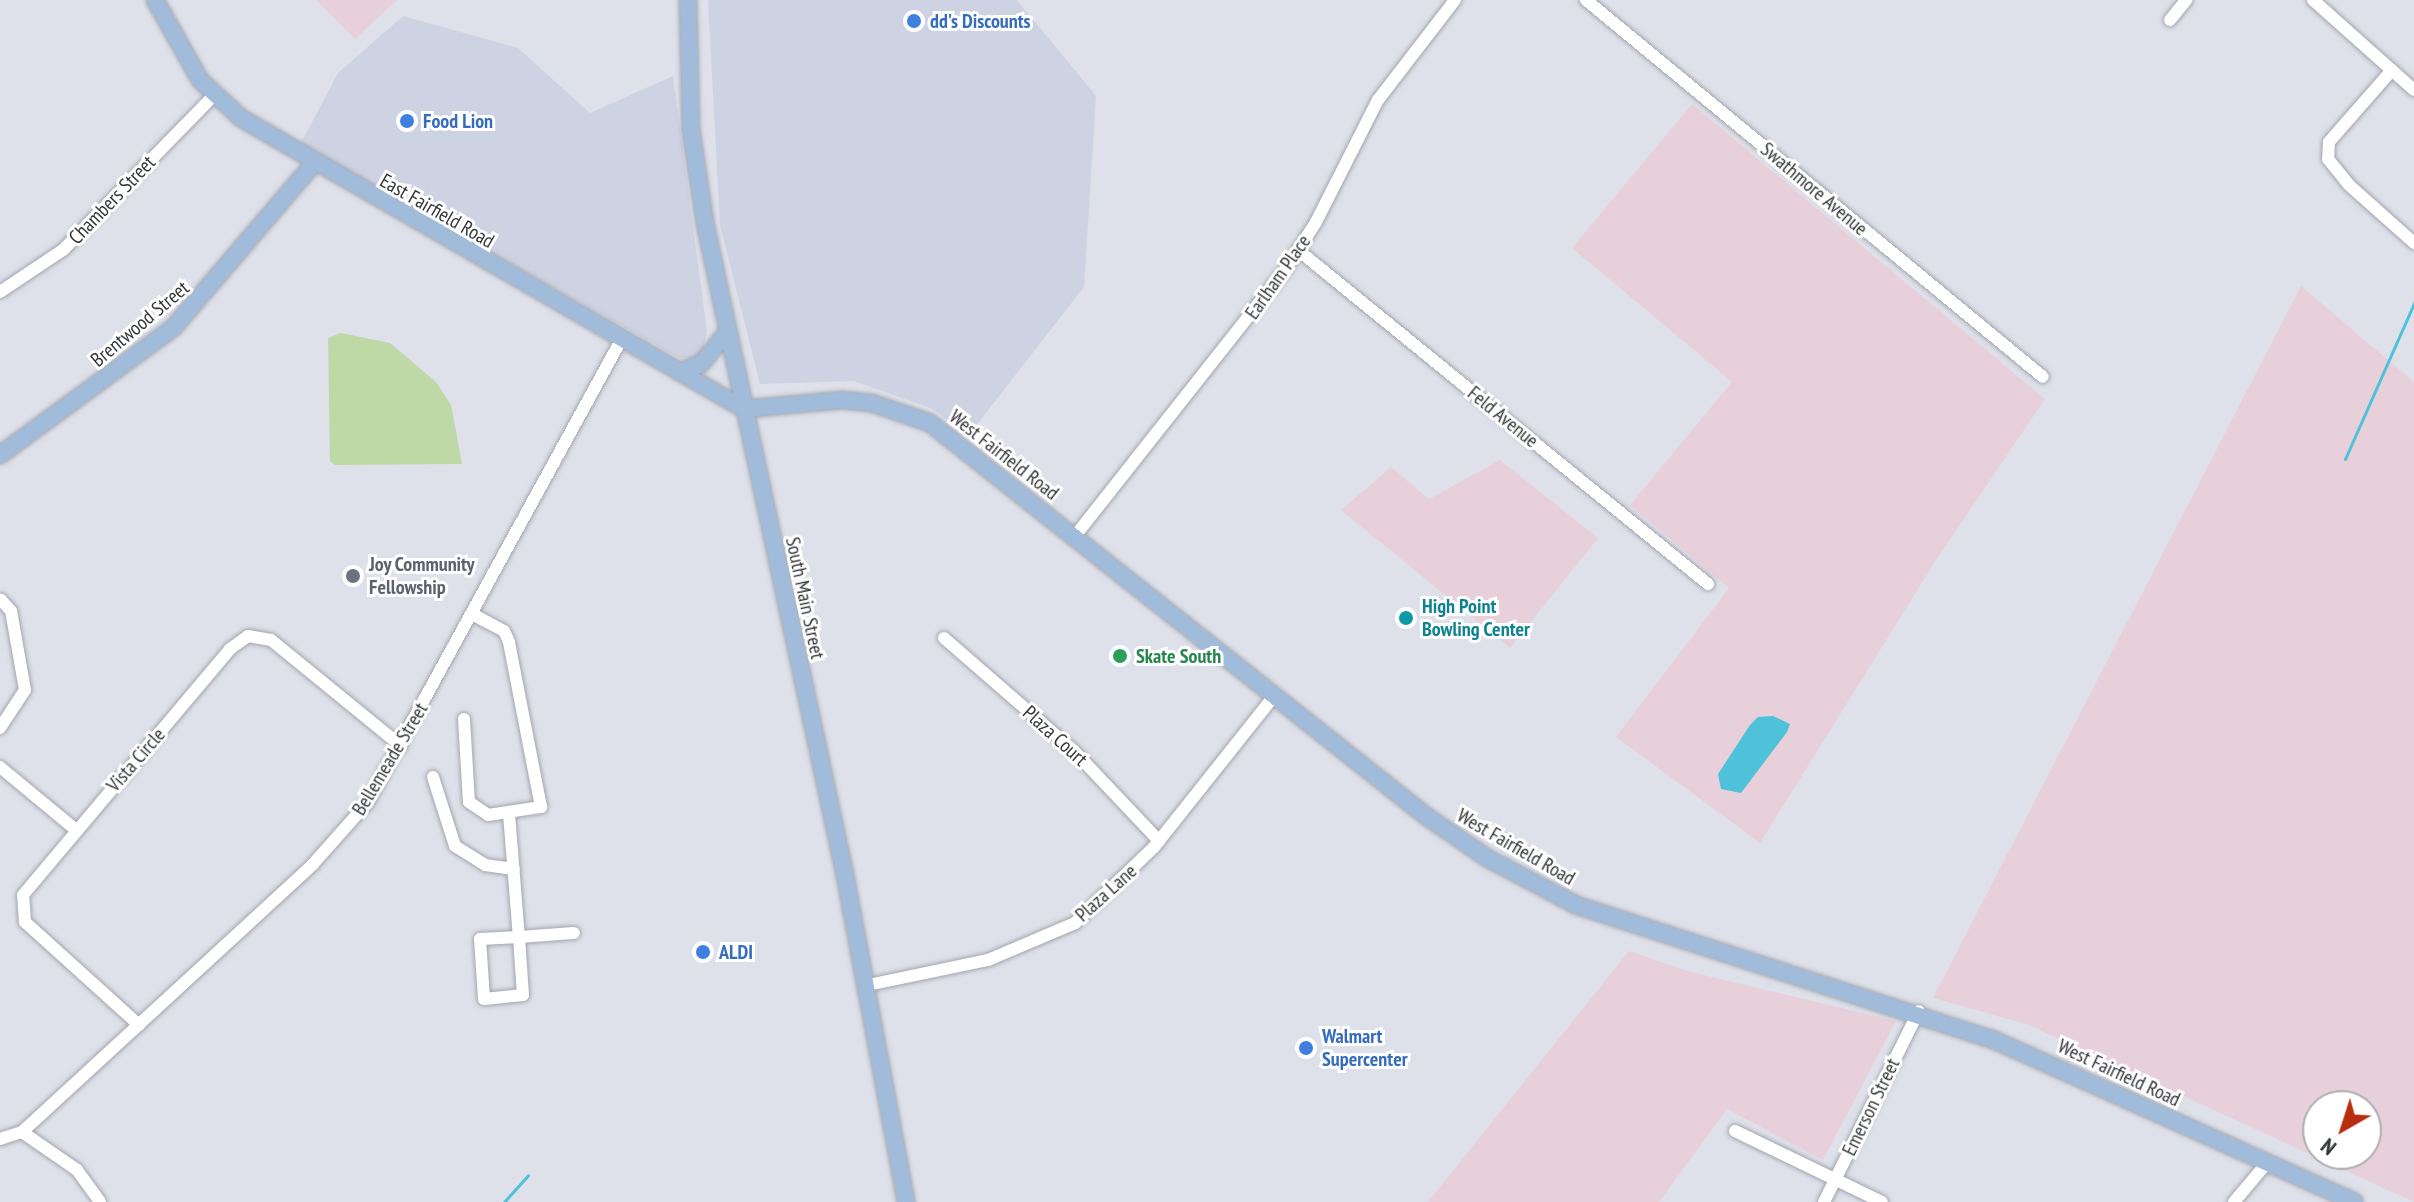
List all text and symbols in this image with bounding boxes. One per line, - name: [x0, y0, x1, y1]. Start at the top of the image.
- place label: dd's Discounts: [930, 9, 1031, 33]
- marker: dd's Discounts: [905, 12, 923, 30]
- place label: Food Lion: [423, 109, 493, 133]
- marker: Food Lion: [398, 112, 416, 130]
- street label: Swathmore Avenue: [1755, 137, 1873, 241]
- street label: Chambers Street: [64, 151, 160, 249]
- street label: East Fairfield Road: [376, 169, 498, 253]
- street label: Earlham Place: [1240, 230, 1316, 324]
- street label: Brentwood Street: [86, 276, 194, 372]
- street label: Feld Avenue: [1463, 381, 1543, 453]
- street label: West Fairfield Road: [945, 405, 1063, 505]
- street label: South Main Street: [780, 535, 830, 661]
- place label: Joy Community Fellowship: [369, 552, 475, 599]
- marker: Joy Community Fellowship: [344, 567, 362, 585]
- place label: High Point Bowling Center: [1422, 594, 1530, 641]
- marker: High Point Bowling Center: [1397, 609, 1415, 627]
- place label: Skate South: [1136, 644, 1221, 668]
- marker: Skate South: [1111, 647, 1129, 665]
- street label: Bellemeade Street: [347, 698, 433, 820]
- street label: Plaza Court: [1018, 701, 1092, 771]
- street label: Vista Circle: [102, 723, 170, 797]
- street label: West Fairfield Road: [1453, 804, 1579, 890]
- street label: Plaza Lane: [1070, 859, 1142, 927]
- place label: ALDI: [719, 940, 753, 964]
- marker: ALDI: [694, 943, 712, 961]
- place label: Walmart Supercenter: [1322, 1024, 1408, 1071]
- street label: West Fairfield Road: [2054, 1034, 2184, 1112]
- marker: Walmart Supercenter: [1297, 1039, 1315, 1057]
- street label: Emerson Street: [1837, 1054, 1905, 1160]
- north arrow: [2302, 1090, 2382, 1170]
- text: N: [2315, 1132, 2342, 1162]

